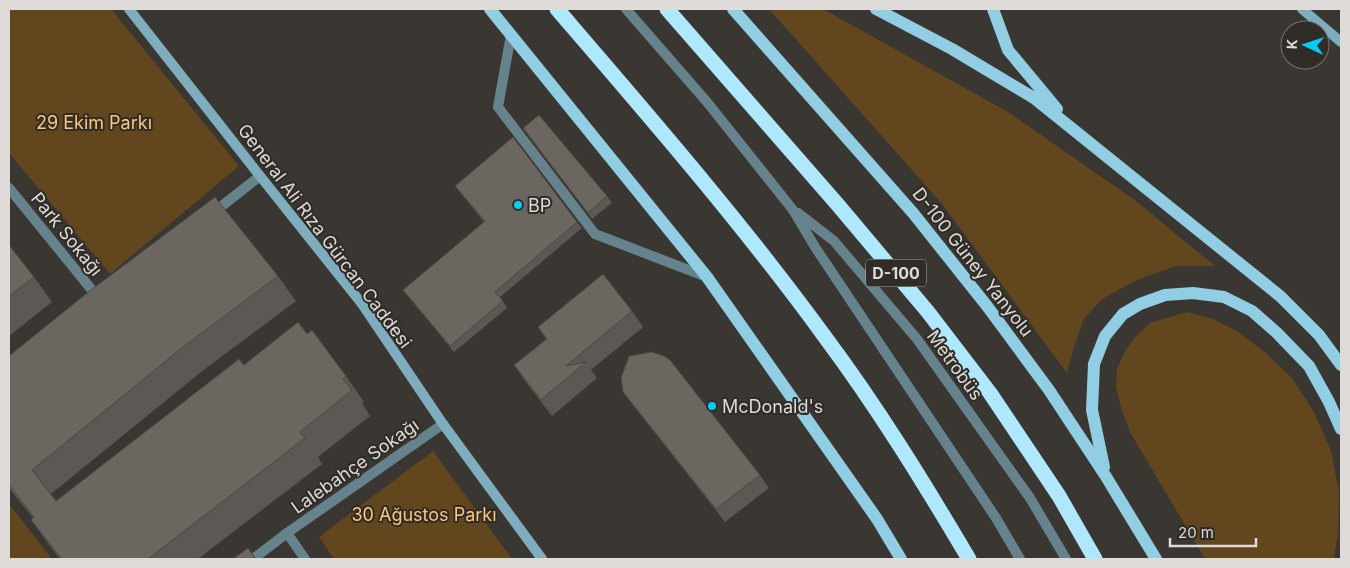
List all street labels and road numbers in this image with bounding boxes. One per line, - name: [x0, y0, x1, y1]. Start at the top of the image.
- street label: General Ali Rıza Gürcan Caddesi: [234, 120, 416, 352]
- street label: D-100 Güney Yanyolu: [908, 183, 1038, 341]
- street label: Park Sokağı: [27, 188, 107, 280]
- road number: D-100: [866, 260, 926, 286]
- street label: Metrobüs: [923, 326, 987, 404]
- street label: Lalebahçe Sokağı: [287, 414, 423, 518]

